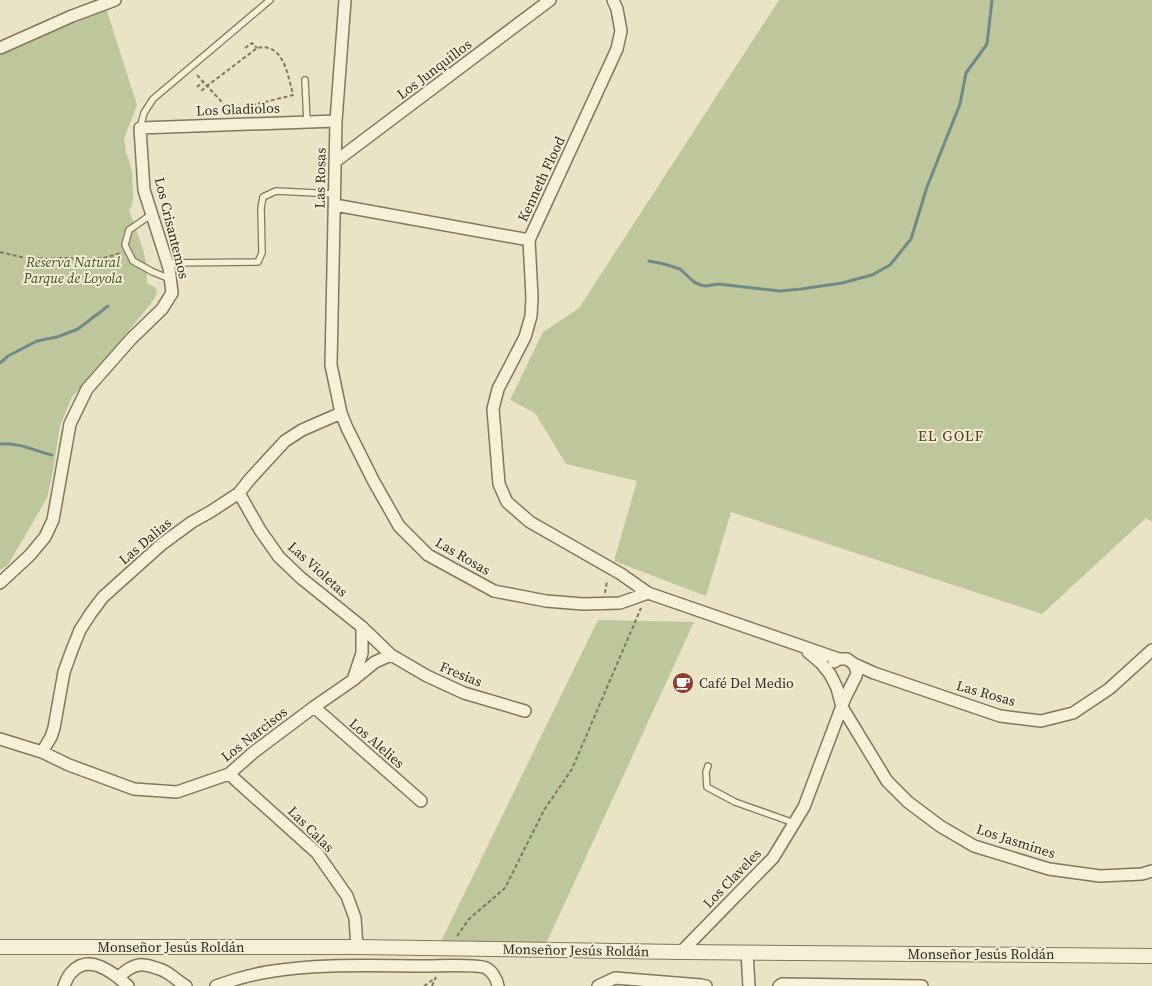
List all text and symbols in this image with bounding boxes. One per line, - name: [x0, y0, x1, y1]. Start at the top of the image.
- street label: Los Junquillos: [392, 34, 476, 104]
- street label: Los Gladiolos: [196, 98, 280, 120]
- street label: Kenneth Flood: [512, 133, 570, 225]
- street label: Las Rosas: [309, 147, 331, 209]
- street label: Los Crisantemos: [150, 175, 194, 281]
- park label: Reserva Natural Parque de Loyola: [22, 252, 123, 288]
- district label: EL GOLF: [918, 425, 984, 446]
- street label: Las Dalias: [114, 513, 176, 569]
- street label: Las Rosas: [432, 532, 494, 580]
- street label: Las Violetas: [284, 537, 352, 601]
- street label: Fresias: [437, 656, 485, 692]
- cafe icon: Café Del Medio: [671, 671, 695, 695]
- place label: Café Del Medio: [699, 673, 794, 693]
- street label: Las Rosas: [954, 675, 1018, 711]
- street label: Los Narcisos: [217, 702, 291, 766]
- street label: Los Alelies: [345, 713, 409, 773]
- street label: Las Calas: [283, 801, 339, 857]
- street label: Los Jasmines: [974, 819, 1058, 863]
- street label: Los Claveles: [698, 844, 766, 912]
- street label: Monseñor Jesús Roldán: [98, 937, 245, 957]
- street label: Monseñor Jesús Roldán: [502, 939, 650, 961]
- street label: Monseñor Jesús Roldán: [908, 944, 1055, 964]

